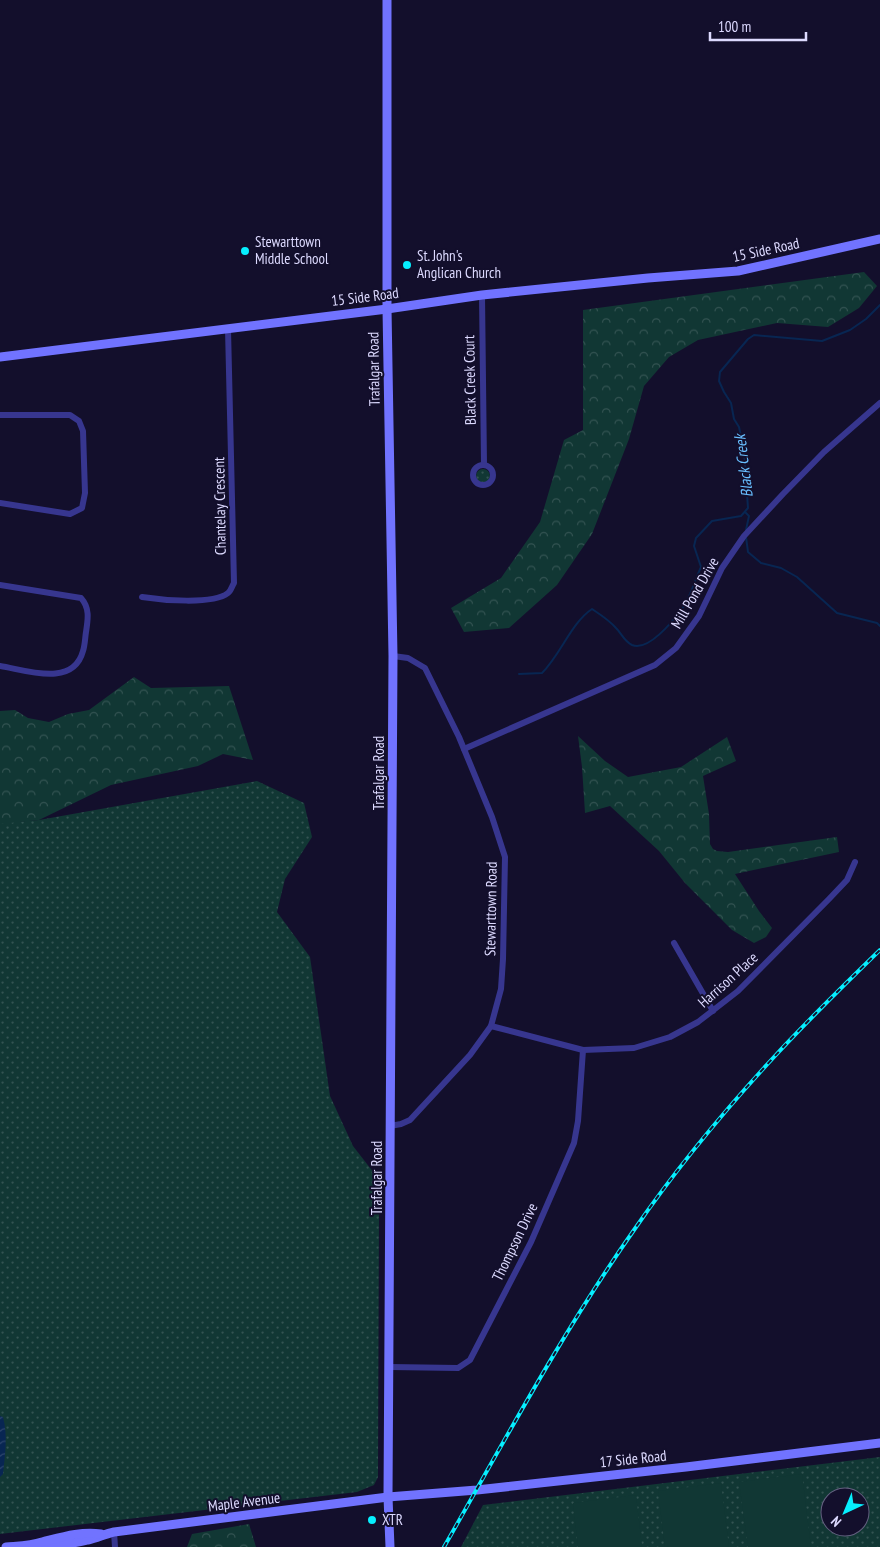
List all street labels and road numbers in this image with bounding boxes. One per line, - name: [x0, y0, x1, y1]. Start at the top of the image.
- street label: 15 Side Road: [731, 233, 801, 266]
- street label: 15 Side Road: [330, 283, 400, 310]
- street label: Trafalgar Road: [363, 332, 384, 406]
- street label: Black Creek Court: [459, 335, 480, 425]
- street label: Chantelay Crescent: [209, 457, 230, 555]
- street label: Mill Pond Drive: [667, 554, 723, 632]
- street label: Trafalgar Road: [369, 736, 388, 810]
- street label: Stewarttown Road: [480, 862, 501, 956]
- street label: Harrison Place: [694, 948, 762, 1012]
- street label: Trafalgar Road: [367, 1141, 386, 1215]
- street label: Thompson Drive: [487, 1200, 542, 1284]
- street label: 17 Side Road: [599, 1446, 667, 1471]
- street label: Maple Avenue: [207, 1488, 281, 1515]

